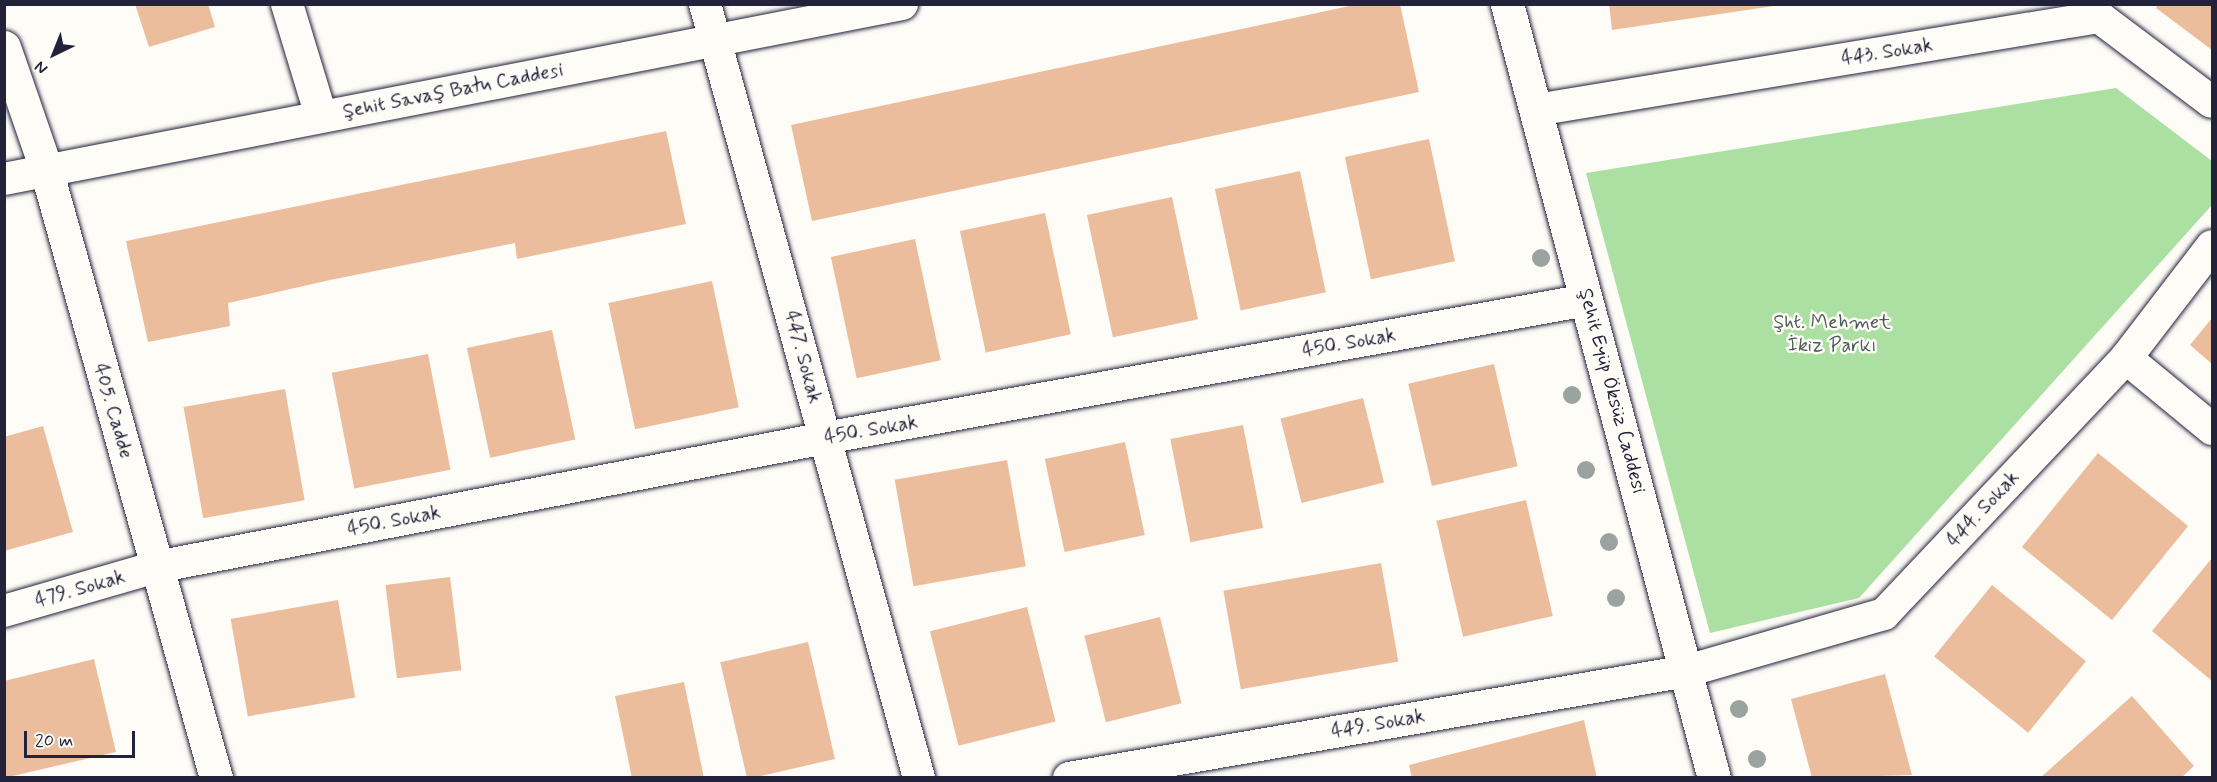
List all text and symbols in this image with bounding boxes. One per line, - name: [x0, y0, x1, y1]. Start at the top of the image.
- north arrow: [24, 24, 84, 84]
- street label: 443. Sokak: [1840, 33, 1934, 71]
- text: N: [30, 56, 52, 79]
- street label: Şehit Savaş Batu Caddesi: [342, 58, 564, 124]
- street label: Şehit Eyüp Öksüz Caddesi: [1573, 284, 1651, 498]
- street label: 447. Sokak: [779, 308, 827, 406]
- park label: Şht. Mehmet İkiz Parkı: [1773, 310, 1891, 357]
- street label: 450. Sokak: [1300, 323, 1398, 363]
- street label: 405. Cadde: [88, 361, 138, 461]
- street label: 450. Sokak: [822, 410, 920, 450]
- street label: 444. Sokak: [1942, 466, 2024, 552]
- street label: 450. Sokak: [345, 500, 443, 542]
- street label: 479. Sokak: [32, 565, 128, 613]
- street label: 449. Sokak: [1329, 704, 1427, 744]
- scale bar: [27, 719, 138, 757]
- text: 20 m: [35, 729, 73, 753]

